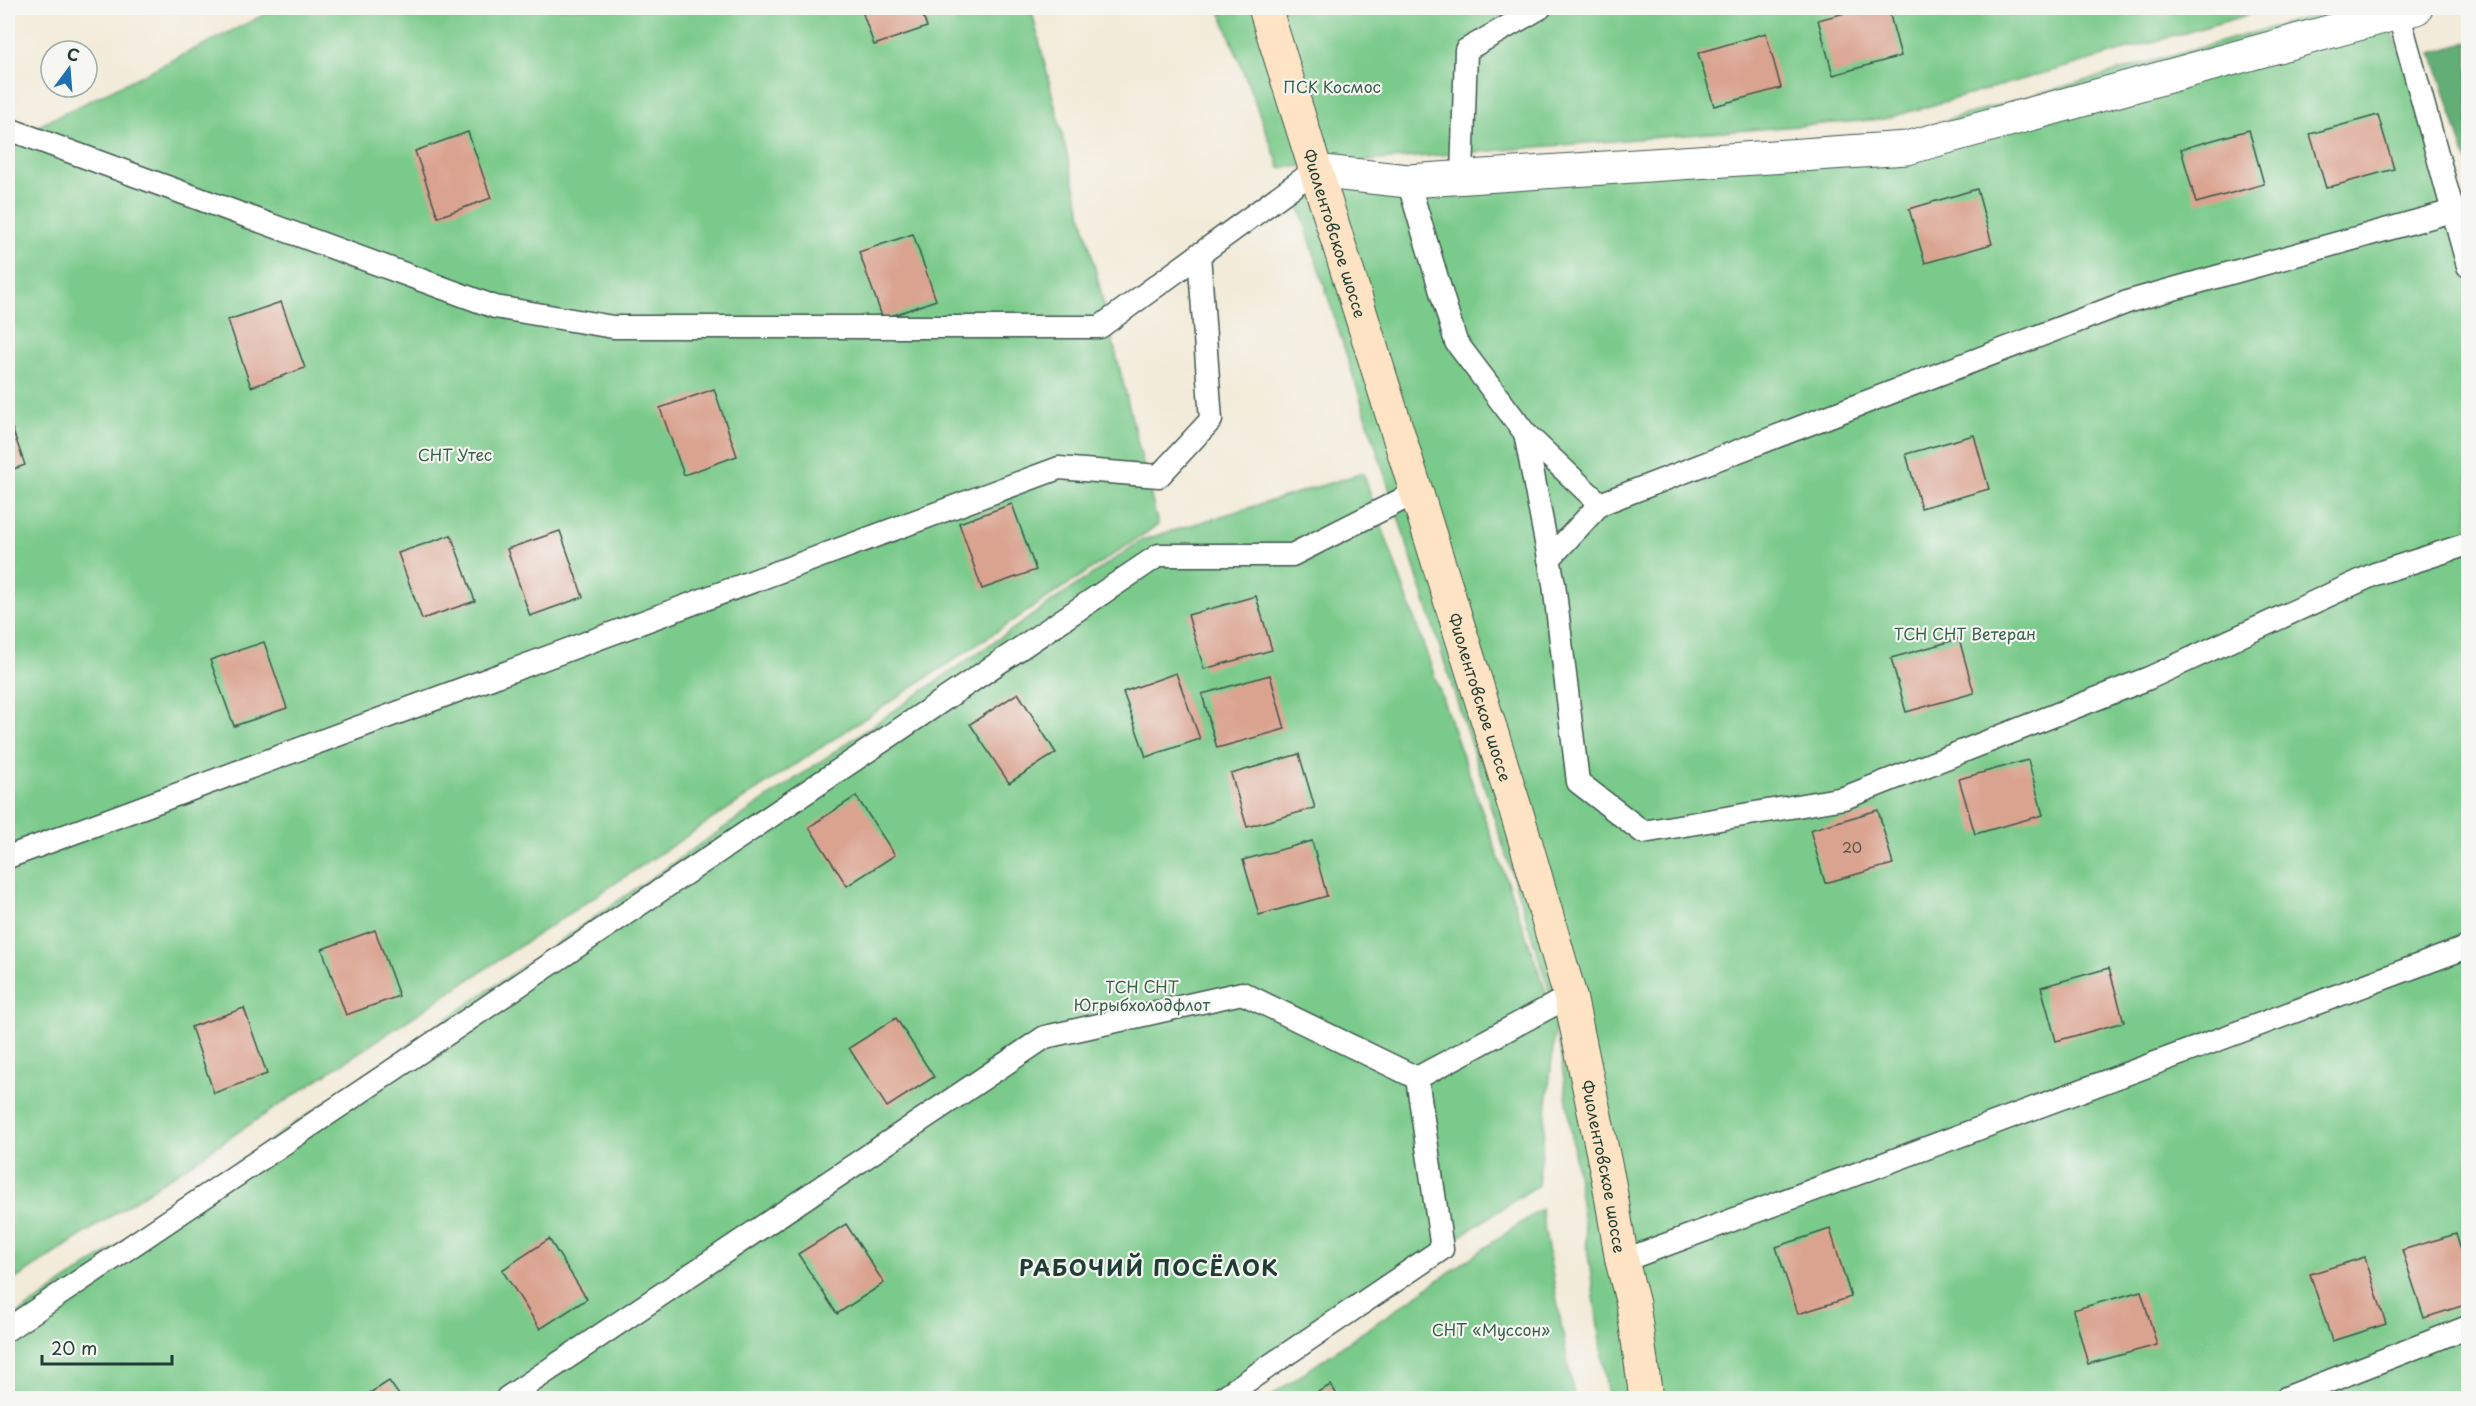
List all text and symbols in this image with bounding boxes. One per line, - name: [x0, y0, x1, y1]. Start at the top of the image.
- north arrow: [39, 39, 99, 99]
- text: С: [64, 40, 83, 67]
- park label: ПСК Космос: [1283, 74, 1381, 98]
- street label: Фиолентовское шоссе: [1298, 146, 1373, 321]
- park label: СНТ Утес: [418, 442, 492, 466]
- street label: Фиолентовское шоссе: [1443, 610, 1518, 784]
- park label: ТСН СНТ Ветеран: [1894, 621, 2036, 645]
- house number: 20: [1842, 837, 1862, 858]
- park label: ТСН СНТ Югрыбхолодфлот: [1074, 974, 1210, 1016]
- street label: Фиолентовское шоссе: [1576, 1078, 1632, 1255]
- district label: РАБОЧИЙ ПОСЁЛОК: [1019, 1250, 1279, 1283]
- park label: СНТ «Муссон»: [1432, 1317, 1550, 1341]
- scale bar: [42, 1328, 172, 1366]
- text: 20 m: [51, 1334, 97, 1361]

